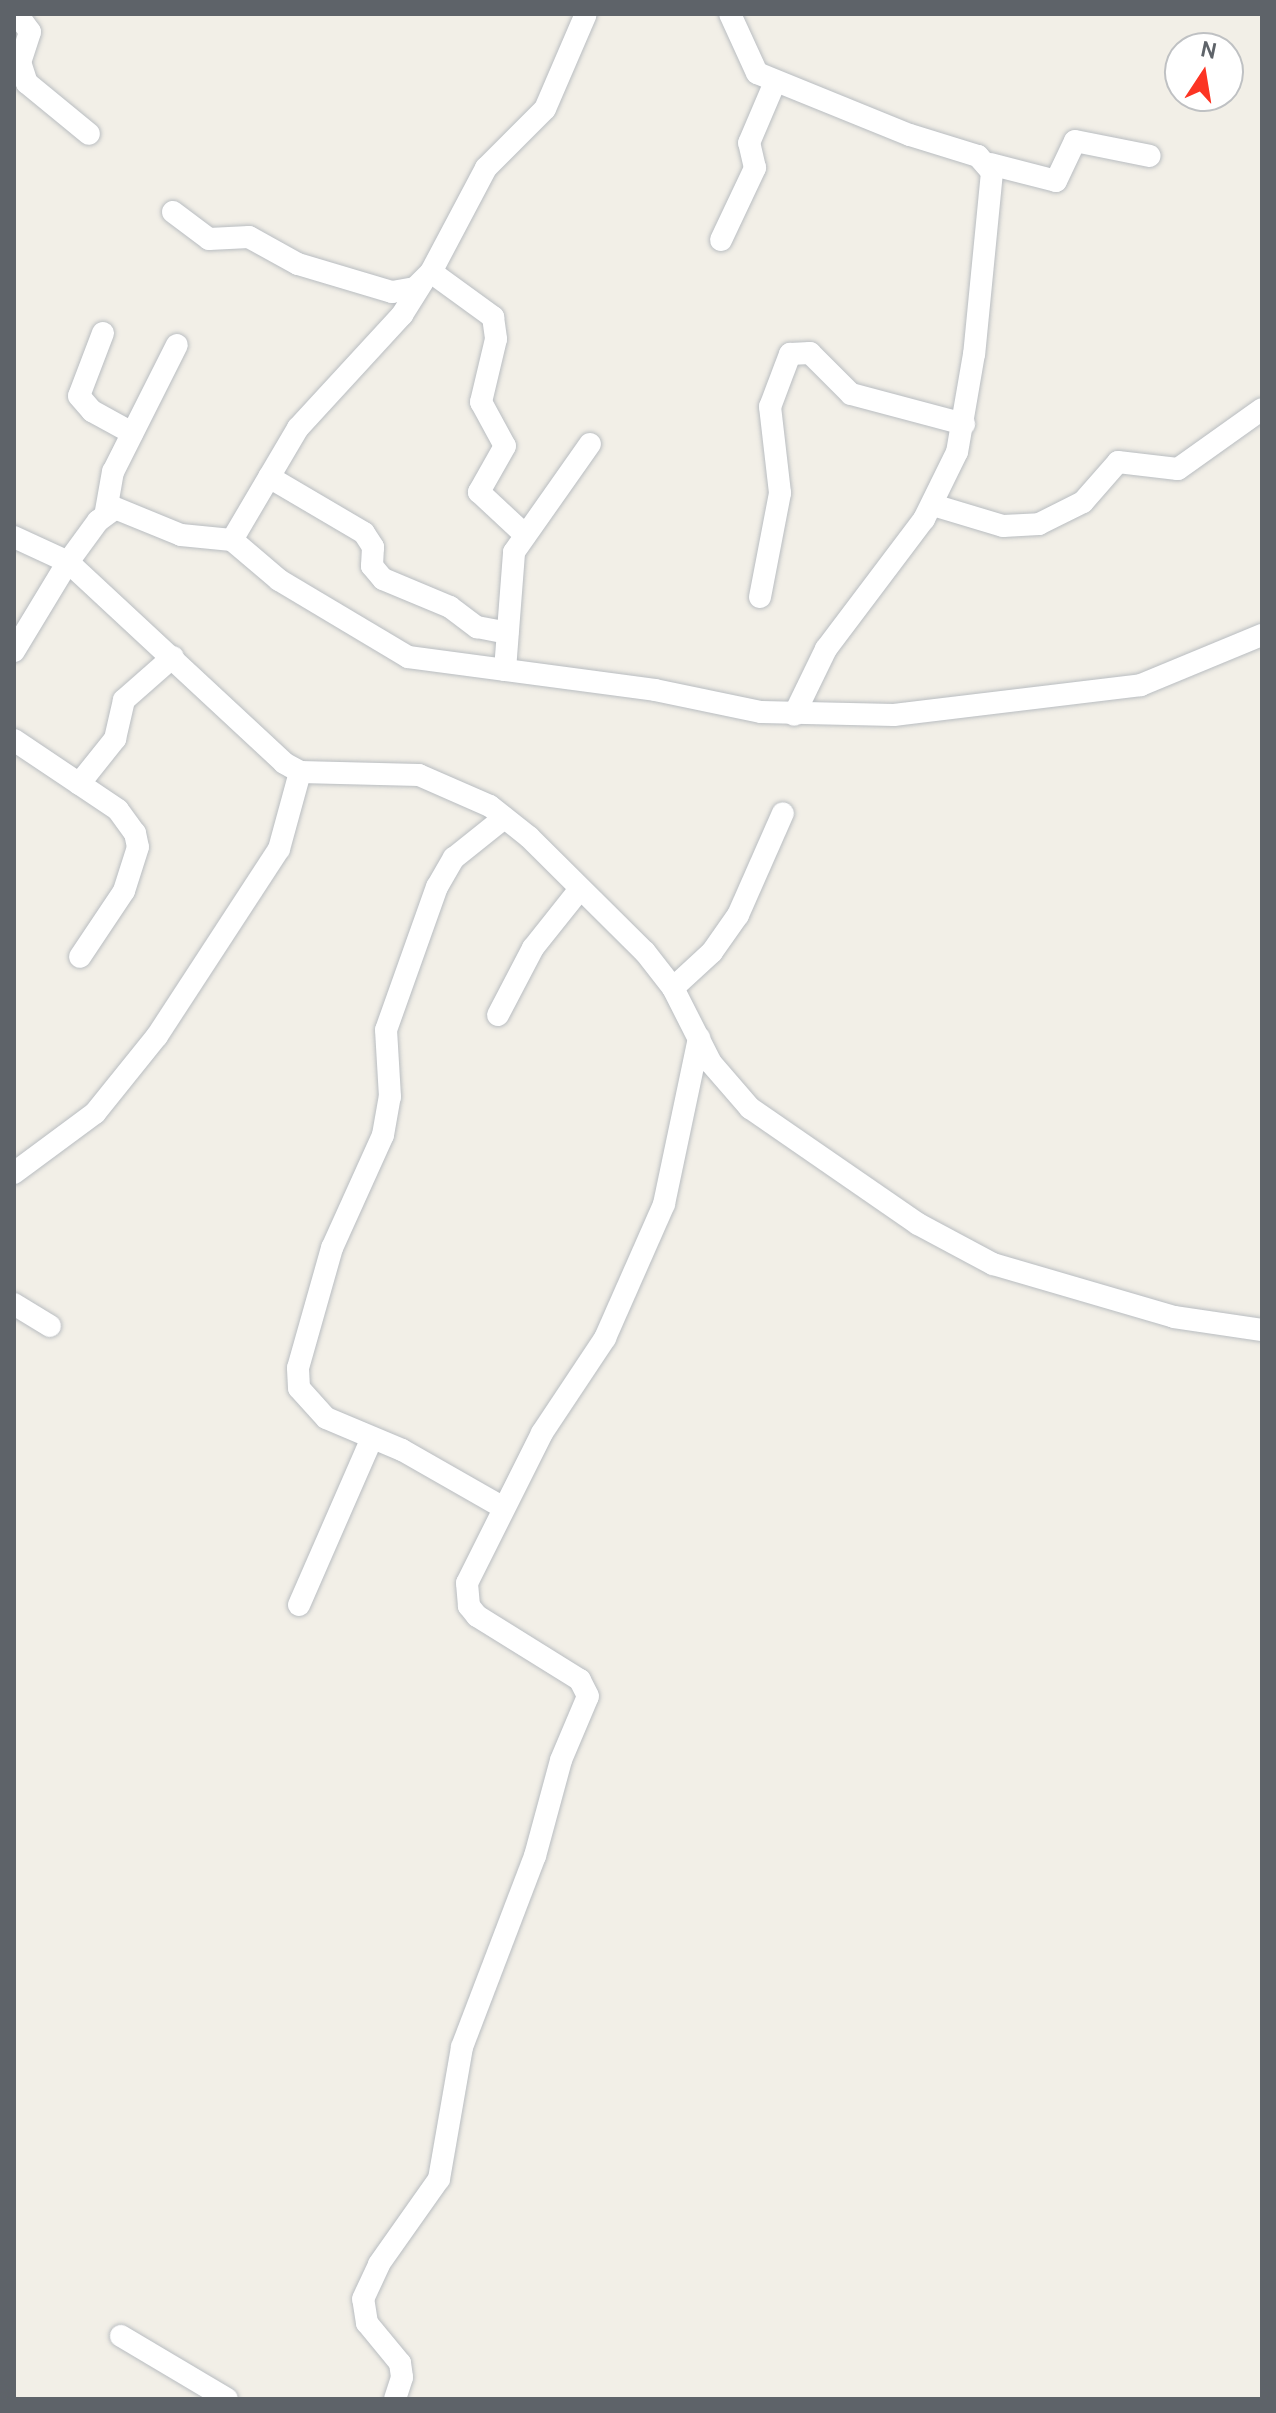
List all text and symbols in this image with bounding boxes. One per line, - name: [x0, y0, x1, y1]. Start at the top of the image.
- north arrow: [1164, 32, 1244, 112]
- text: N: [1198, 35, 1219, 65]

